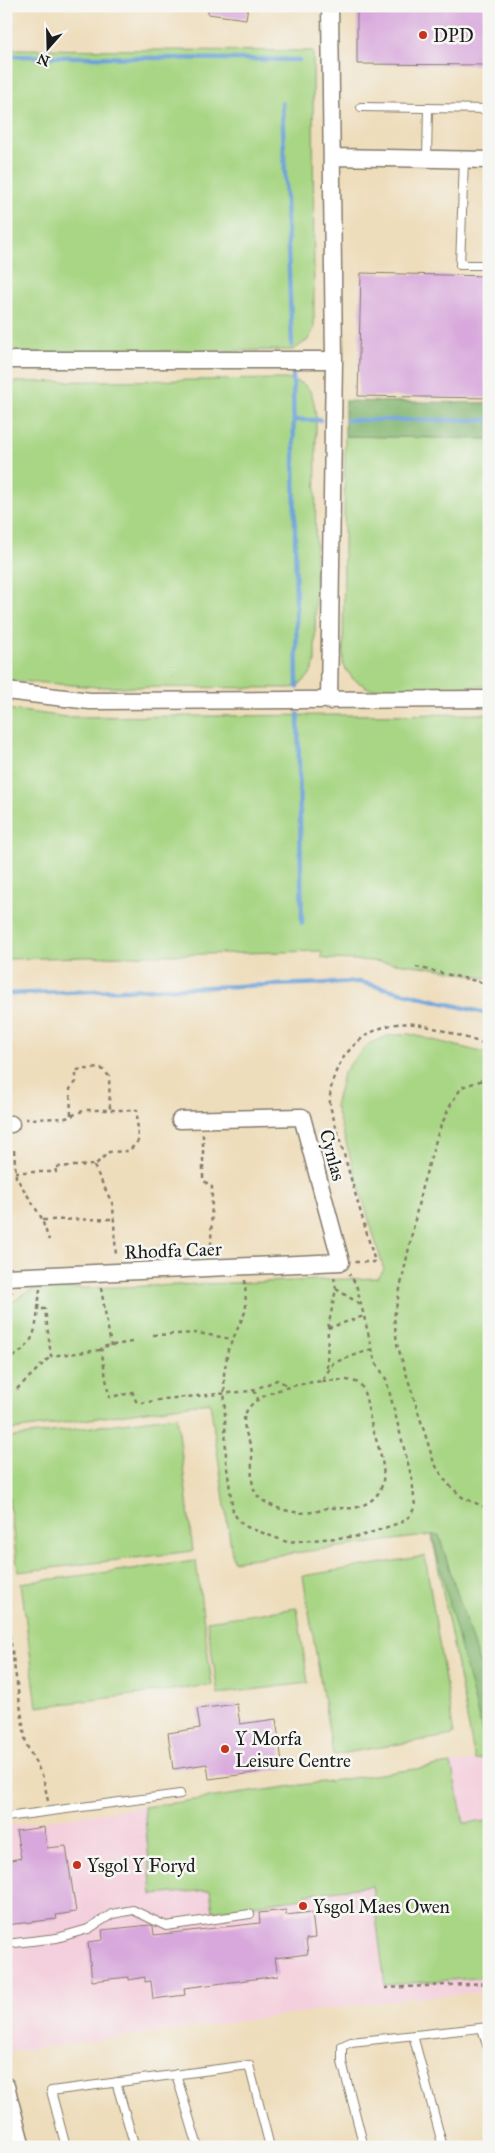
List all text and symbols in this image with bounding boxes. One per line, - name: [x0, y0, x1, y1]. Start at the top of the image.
- north arrow: [22, 22, 72, 72]
- place label: DPD: [433, 24, 474, 47]
- marker: DPD: [417, 29, 429, 41]
- text: N: [35, 50, 52, 70]
- street label: Cynlas: [315, 1127, 350, 1183]
- street label: Rhodfa Caer: [124, 1237, 223, 1264]
- place label: Y Morfa Leisure Centre: [235, 1727, 351, 1772]
- marker: Y Morfa Leisure Centre: [219, 1743, 231, 1755]
- place label: Ysgol Y Foryd: [87, 1854, 196, 1878]
- marker: Ysgol Y Foryd: [71, 1859, 83, 1871]
- place label: Ysgol Maes Owen: [313, 1895, 450, 1919]
- marker: Ysgol Maes Owen: [297, 1900, 309, 1912]

